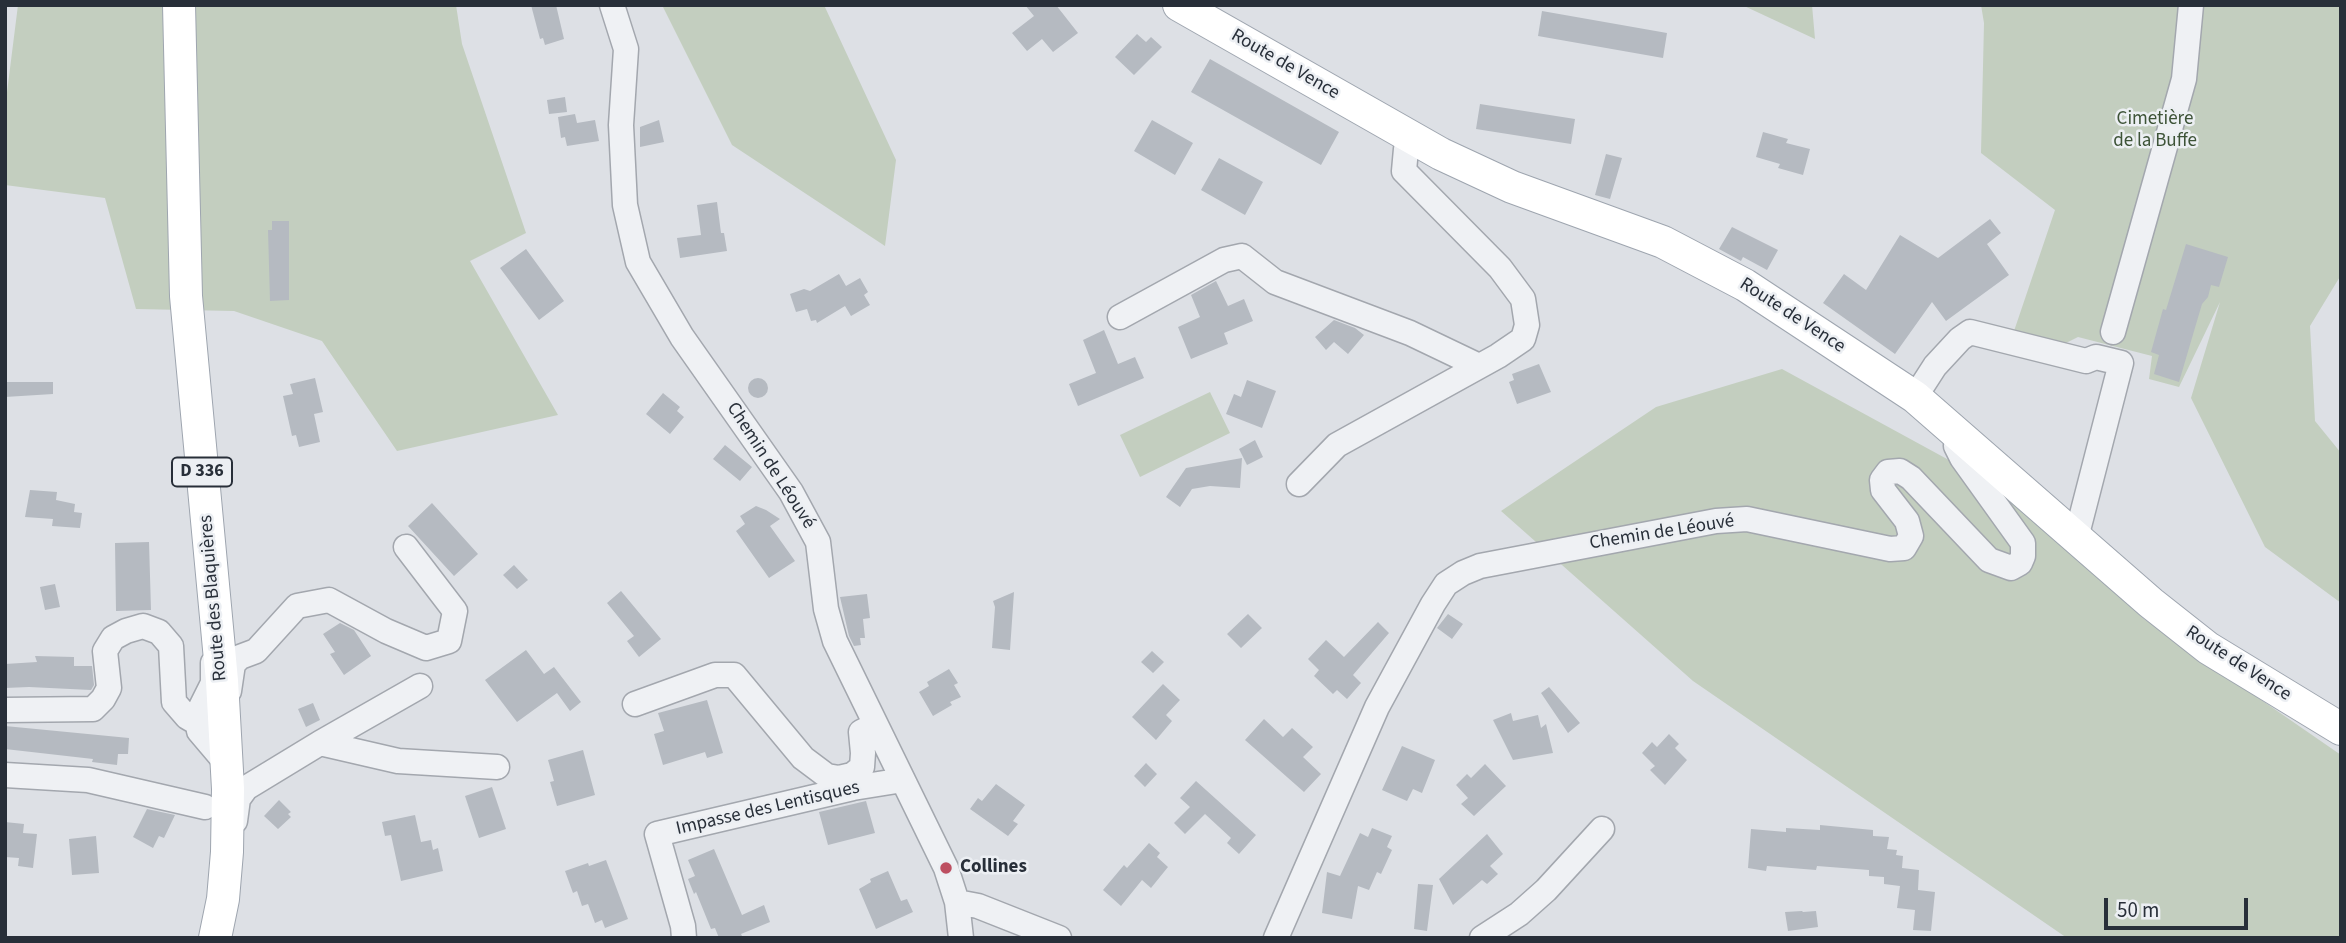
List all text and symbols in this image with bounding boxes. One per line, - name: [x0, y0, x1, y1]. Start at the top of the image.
- street label: Route de Vence: [1227, 25, 1343, 105]
- park label: Cimetière de la Buffe: [2113, 109, 2197, 153]
- street label: Route de Vence: [1735, 273, 1849, 359]
- street label: Chemin de Léouvé: [721, 398, 819, 534]
- road number: D 336: [172, 458, 232, 486]
- street label: Chemin de Léouvé: [1588, 510, 1736, 556]
- street label: Route des Blaquières: [195, 514, 233, 682]
- street label: Route de Vence: [2181, 621, 2295, 707]
- street label: Impasse des Lentisques: [674, 777, 862, 841]
- place label: Collines: [960, 857, 1027, 879]
- marker: Collines: [938, 860, 954, 876]
- scale bar: [2108, 884, 2252, 928]
- text: 50 m: [2117, 895, 2159, 925]

